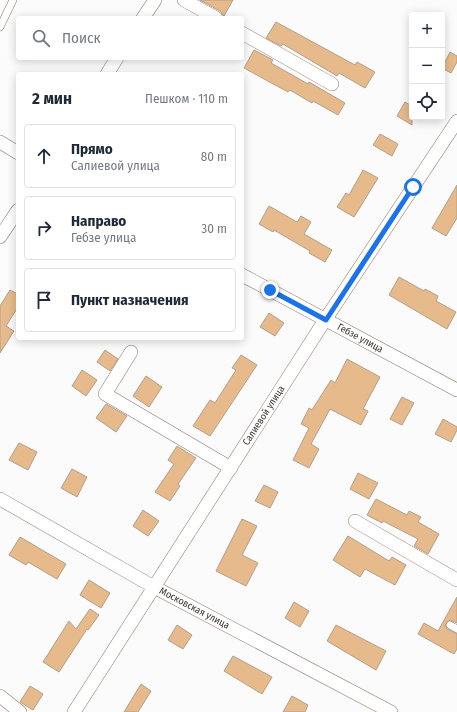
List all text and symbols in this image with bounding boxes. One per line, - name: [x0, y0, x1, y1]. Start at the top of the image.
- map controls: [409, 12, 445, 120]
- button: +: [409, 12, 445, 48]
- search box: [16, 16, 244, 60]
- icon: search: [30, 27, 52, 49]
- text: Поиск: [62, 29, 100, 47]
- button: −: [409, 48, 445, 84]
- button: locate: [409, 84, 445, 120]
- text: 2 мин: [32, 88, 72, 109]
- text: Пешком · 110 m: [145, 91, 228, 106]
- text: Прямо: [71, 140, 113, 158]
- icon: ahead: [33, 145, 55, 167]
- text: 80 m: [201, 149, 227, 164]
- text: Салиевой улица: [71, 158, 160, 173]
- route start: [404, 178, 422, 196]
- text: Направо: [71, 212, 126, 230]
- icon: right: [33, 217, 55, 239]
- text: 30 m: [201, 221, 227, 236]
- text: Гебзе улица: [71, 230, 136, 245]
- route end: [261, 281, 279, 299]
- icon: arrive: [33, 289, 55, 311]
- text: Пункт назначения: [71, 291, 189, 309]
- street label: Гебзе улица: [335, 321, 385, 355]
- street label: Салиевой улица: [240, 383, 287, 448]
- street label: Московская улица: [157, 585, 232, 632]

